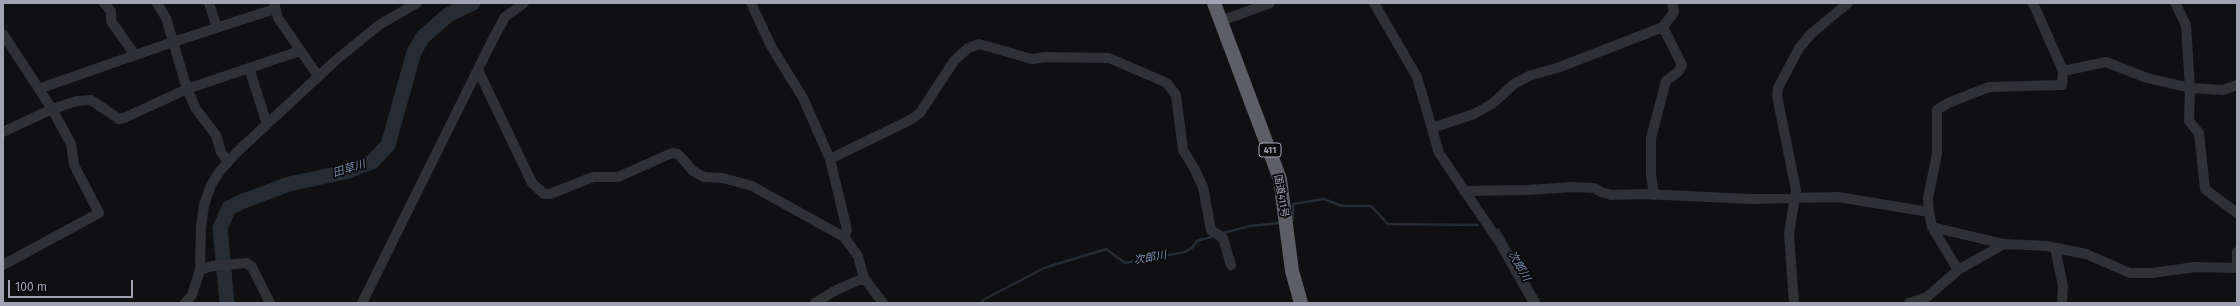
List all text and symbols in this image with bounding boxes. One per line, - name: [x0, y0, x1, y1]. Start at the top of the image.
- road number: 411: [1259, 143, 1281, 157]
- water label: 田草川: [331, 158, 367, 180]
- street label: 国道411号: [1271, 174, 1291, 218]
- water label: 次郎川: [1505, 248, 1533, 284]
- water label: 次郎川: [1133, 249, 1167, 267]
- scale bar: [10, 272, 135, 298]
- text: 100 m: [15, 280, 47, 294]

